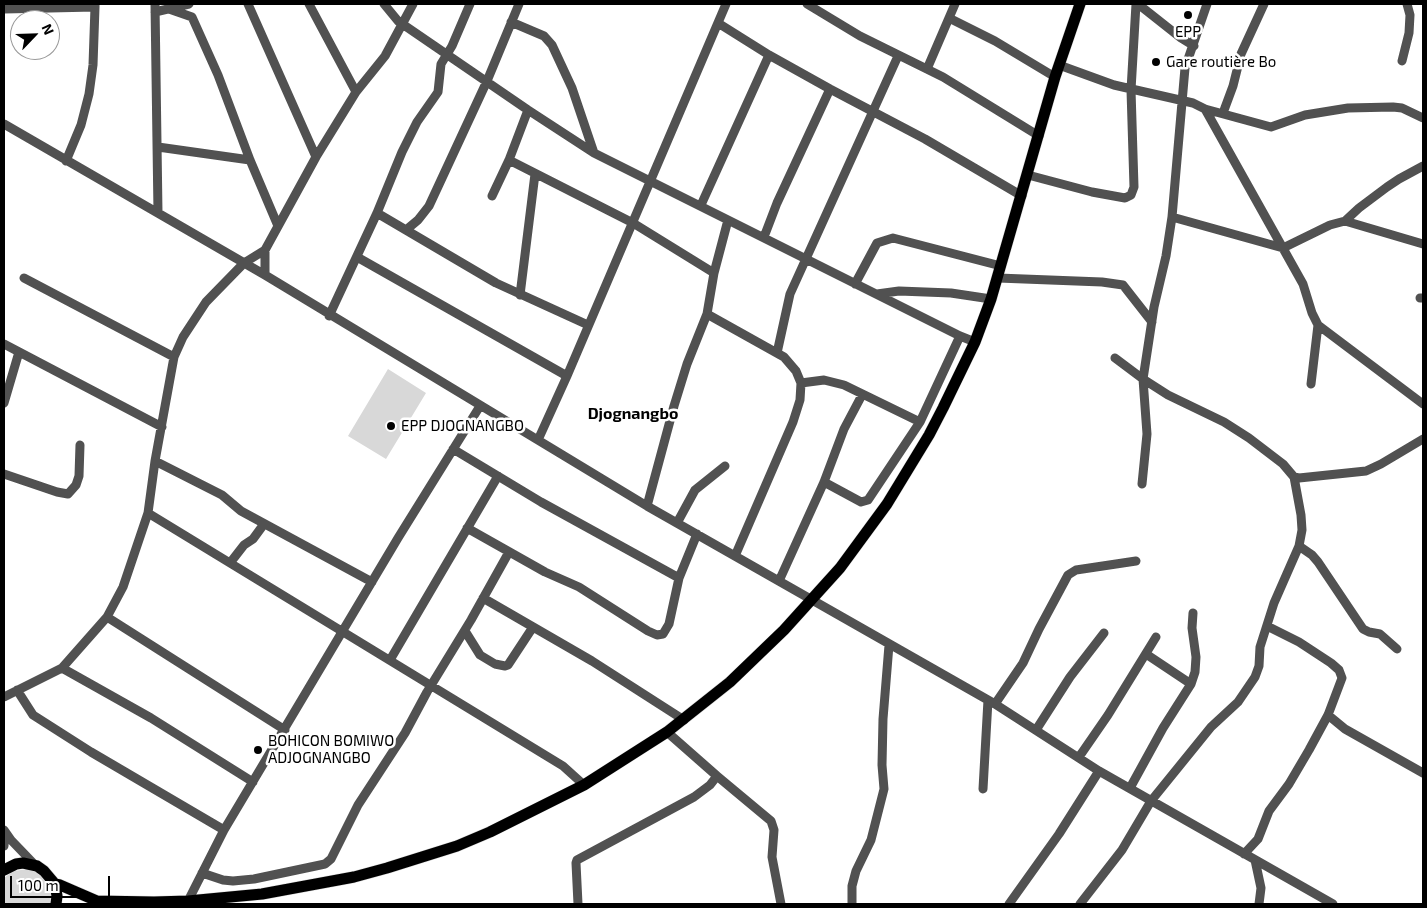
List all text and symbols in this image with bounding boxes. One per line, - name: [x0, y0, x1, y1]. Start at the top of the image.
- marker: EPP: [1182, 9, 1194, 21]
- north arrow: [10, 10, 60, 60]
- text: N: [38, 21, 58, 37]
- place label: EPP: [1175, 23, 1201, 41]
- place label: Gare routière Bo: [1166, 53, 1276, 71]
- marker: Gare routière Bo: [1150, 56, 1162, 68]
- district label: Djognangbo: [588, 404, 678, 424]
- place label: EPP DJOGNANGBO: [401, 417, 524, 435]
- marker: EPP DJOGNANGBO: [385, 420, 397, 432]
- place label: BOHICON BOMIWO ADJOGNANGBO: [268, 732, 394, 767]
- marker: BOHICON BOMIWO ADJOGNANGBO: [252, 744, 264, 756]
- scale bar: [12, 866, 112, 898]
- text: 100 m: [18, 876, 59, 894]

